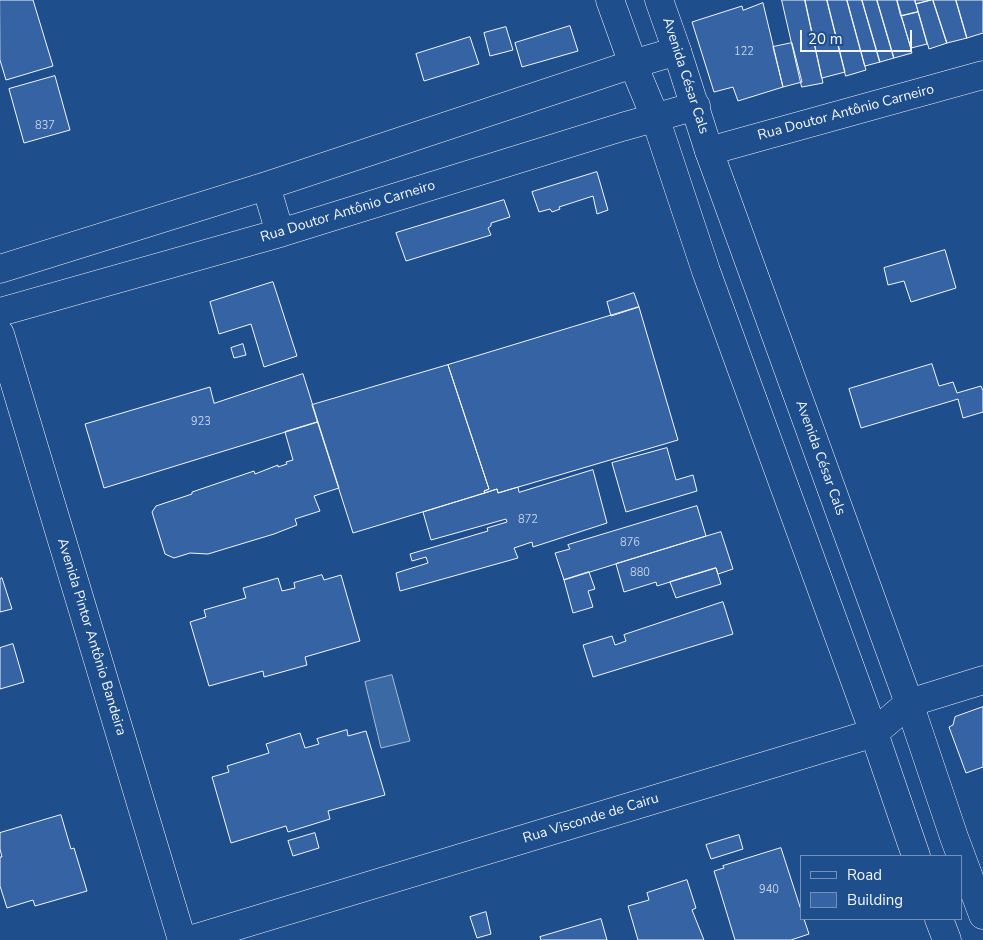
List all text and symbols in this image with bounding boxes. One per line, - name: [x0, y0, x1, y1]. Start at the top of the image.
- street label: Avenida César Cals: [658, 16, 712, 136]
- scale bar: [803, 20, 916, 52]
- text: 20 m: [808, 29, 843, 49]
- house number: 122: [734, 45, 754, 59]
- street label: Rua Doutor Antônio Carneiro: [756, 81, 936, 145]
- house number: 837: [35, 119, 55, 133]
- street label: Rua Doutor Antônio Carneiro: [259, 177, 437, 247]
- street label: Avenida César Cals: [791, 398, 849, 518]
- house number: 923: [191, 415, 211, 429]
- house number: 872: [518, 513, 538, 527]
- street label: Avenida Pintor Antônio Bandeira: [53, 536, 129, 738]
- house number: 876: [620, 536, 640, 550]
- house number: 880: [630, 566, 650, 580]
- street label: Rua Visconde de Cairu: [521, 790, 661, 848]
- legend: [800, 855, 963, 920]
- text: Road: [847, 865, 882, 885]
- house number: 940: [759, 883, 779, 897]
- text: Building: [847, 890, 903, 910]

